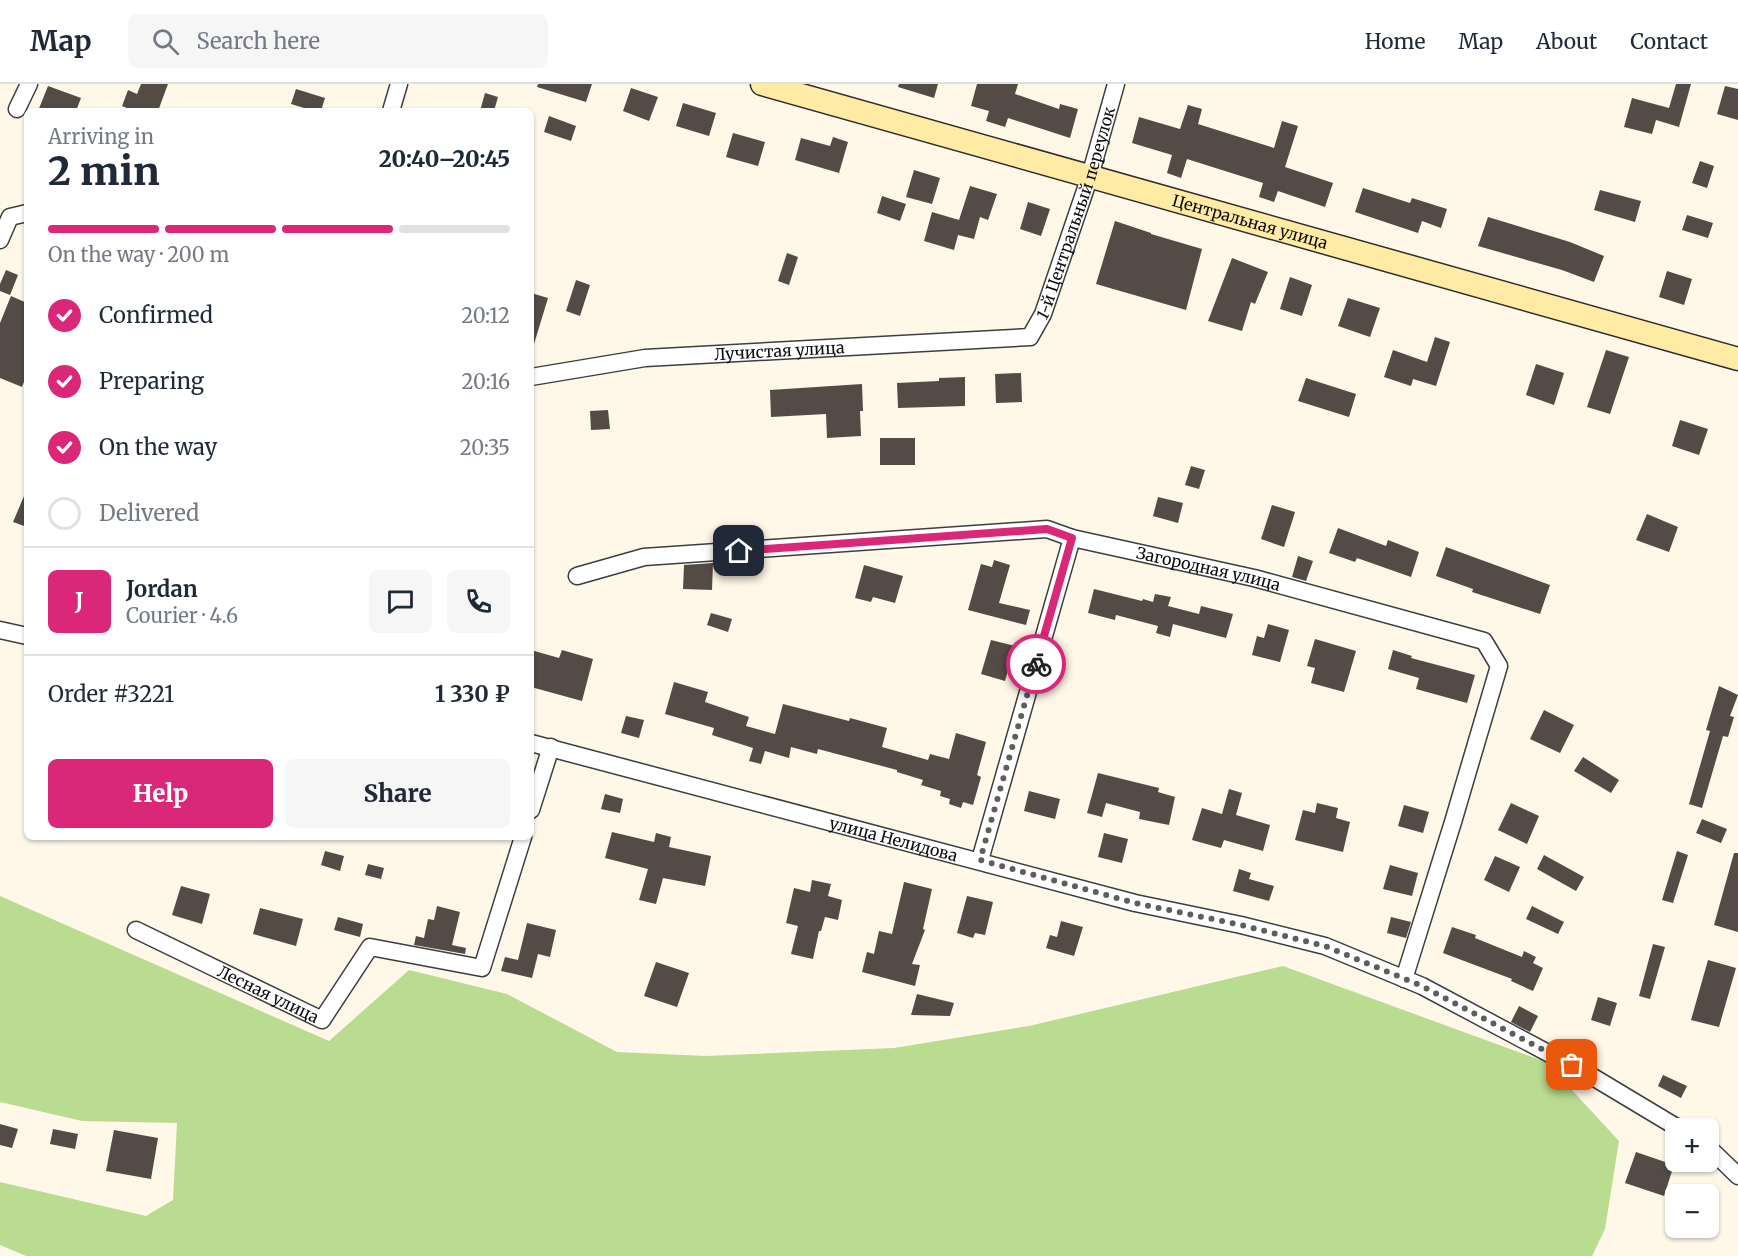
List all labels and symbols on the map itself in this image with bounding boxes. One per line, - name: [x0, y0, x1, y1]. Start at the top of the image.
- street label: 1-й Центральный переулок: [1032, 104, 1119, 323]
- street label: Центральная улица: [1170, 190, 1330, 253]
- street label: Лучистая улица: [714, 337, 845, 364]
- pin: [713, 525, 764, 576]
- street label: Загородная улица: [1135, 542, 1283, 595]
- courier: [1006, 634, 1066, 694]
- street label: улица Нелидова: [827, 812, 960, 866]
- street label: Лесная улица: [214, 961, 323, 1027]
- pin: [1546, 1039, 1597, 1090]

